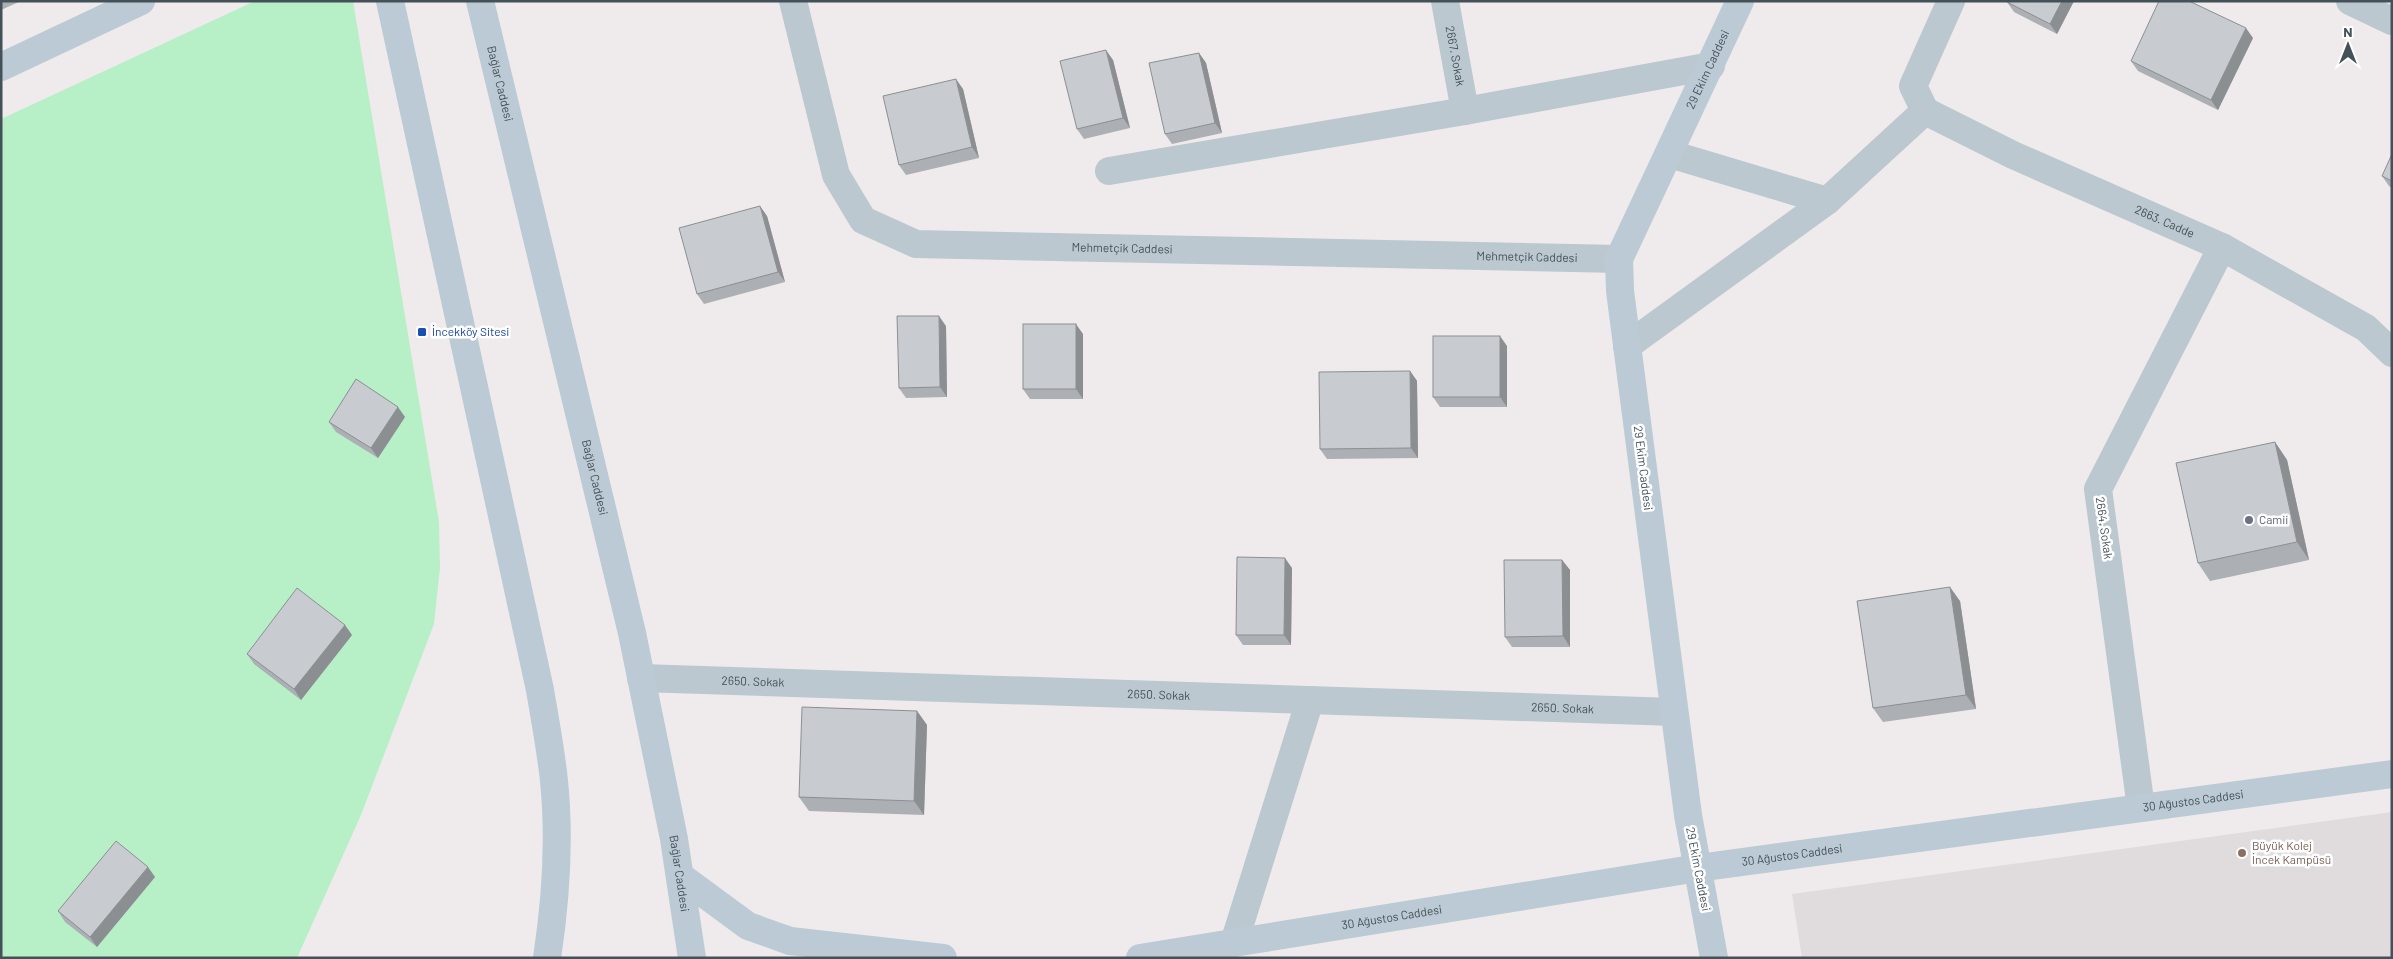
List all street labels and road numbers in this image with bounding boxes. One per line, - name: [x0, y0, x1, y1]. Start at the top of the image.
- street label: 2667. Sokak: [1444, 24, 1468, 87]
- street label: 29 Ekim Caddesi: [1682, 27, 1731, 111]
- street label: Bağlar Caddesi: [485, 44, 517, 123]
- street label: 2663. Cadde: [2133, 202, 2197, 240]
- street label: Mehmetçik Caddesi: [1071, 239, 1173, 255]
- street label: Mehmetçik Caddesi: [1476, 248, 1578, 264]
- street label: 29 Ekim Caddesi: [1632, 425, 1656, 511]
- street label: Bağlar Caddesi: [580, 438, 611, 516]
- street label: 2664. Sokak: [2094, 496, 2116, 560]
- street label: 2650. Sokak: [721, 673, 785, 689]
- street label: 2650. Sokak: [1127, 686, 1190, 702]
- street label: 2650. Sokak: [1531, 699, 1594, 715]
- street label: 30 Ağustos Caddesi: [2142, 786, 2244, 814]
- street label: 29 Ekim Caddesi: [1684, 826, 1714, 912]
- street label: Bağlar Caddesi: [667, 834, 693, 912]
- street label: 30 Ağustos Caddesi: [1741, 841, 1843, 868]
- street label: 30 Ağustos Caddesi: [1340, 901, 1443, 931]

